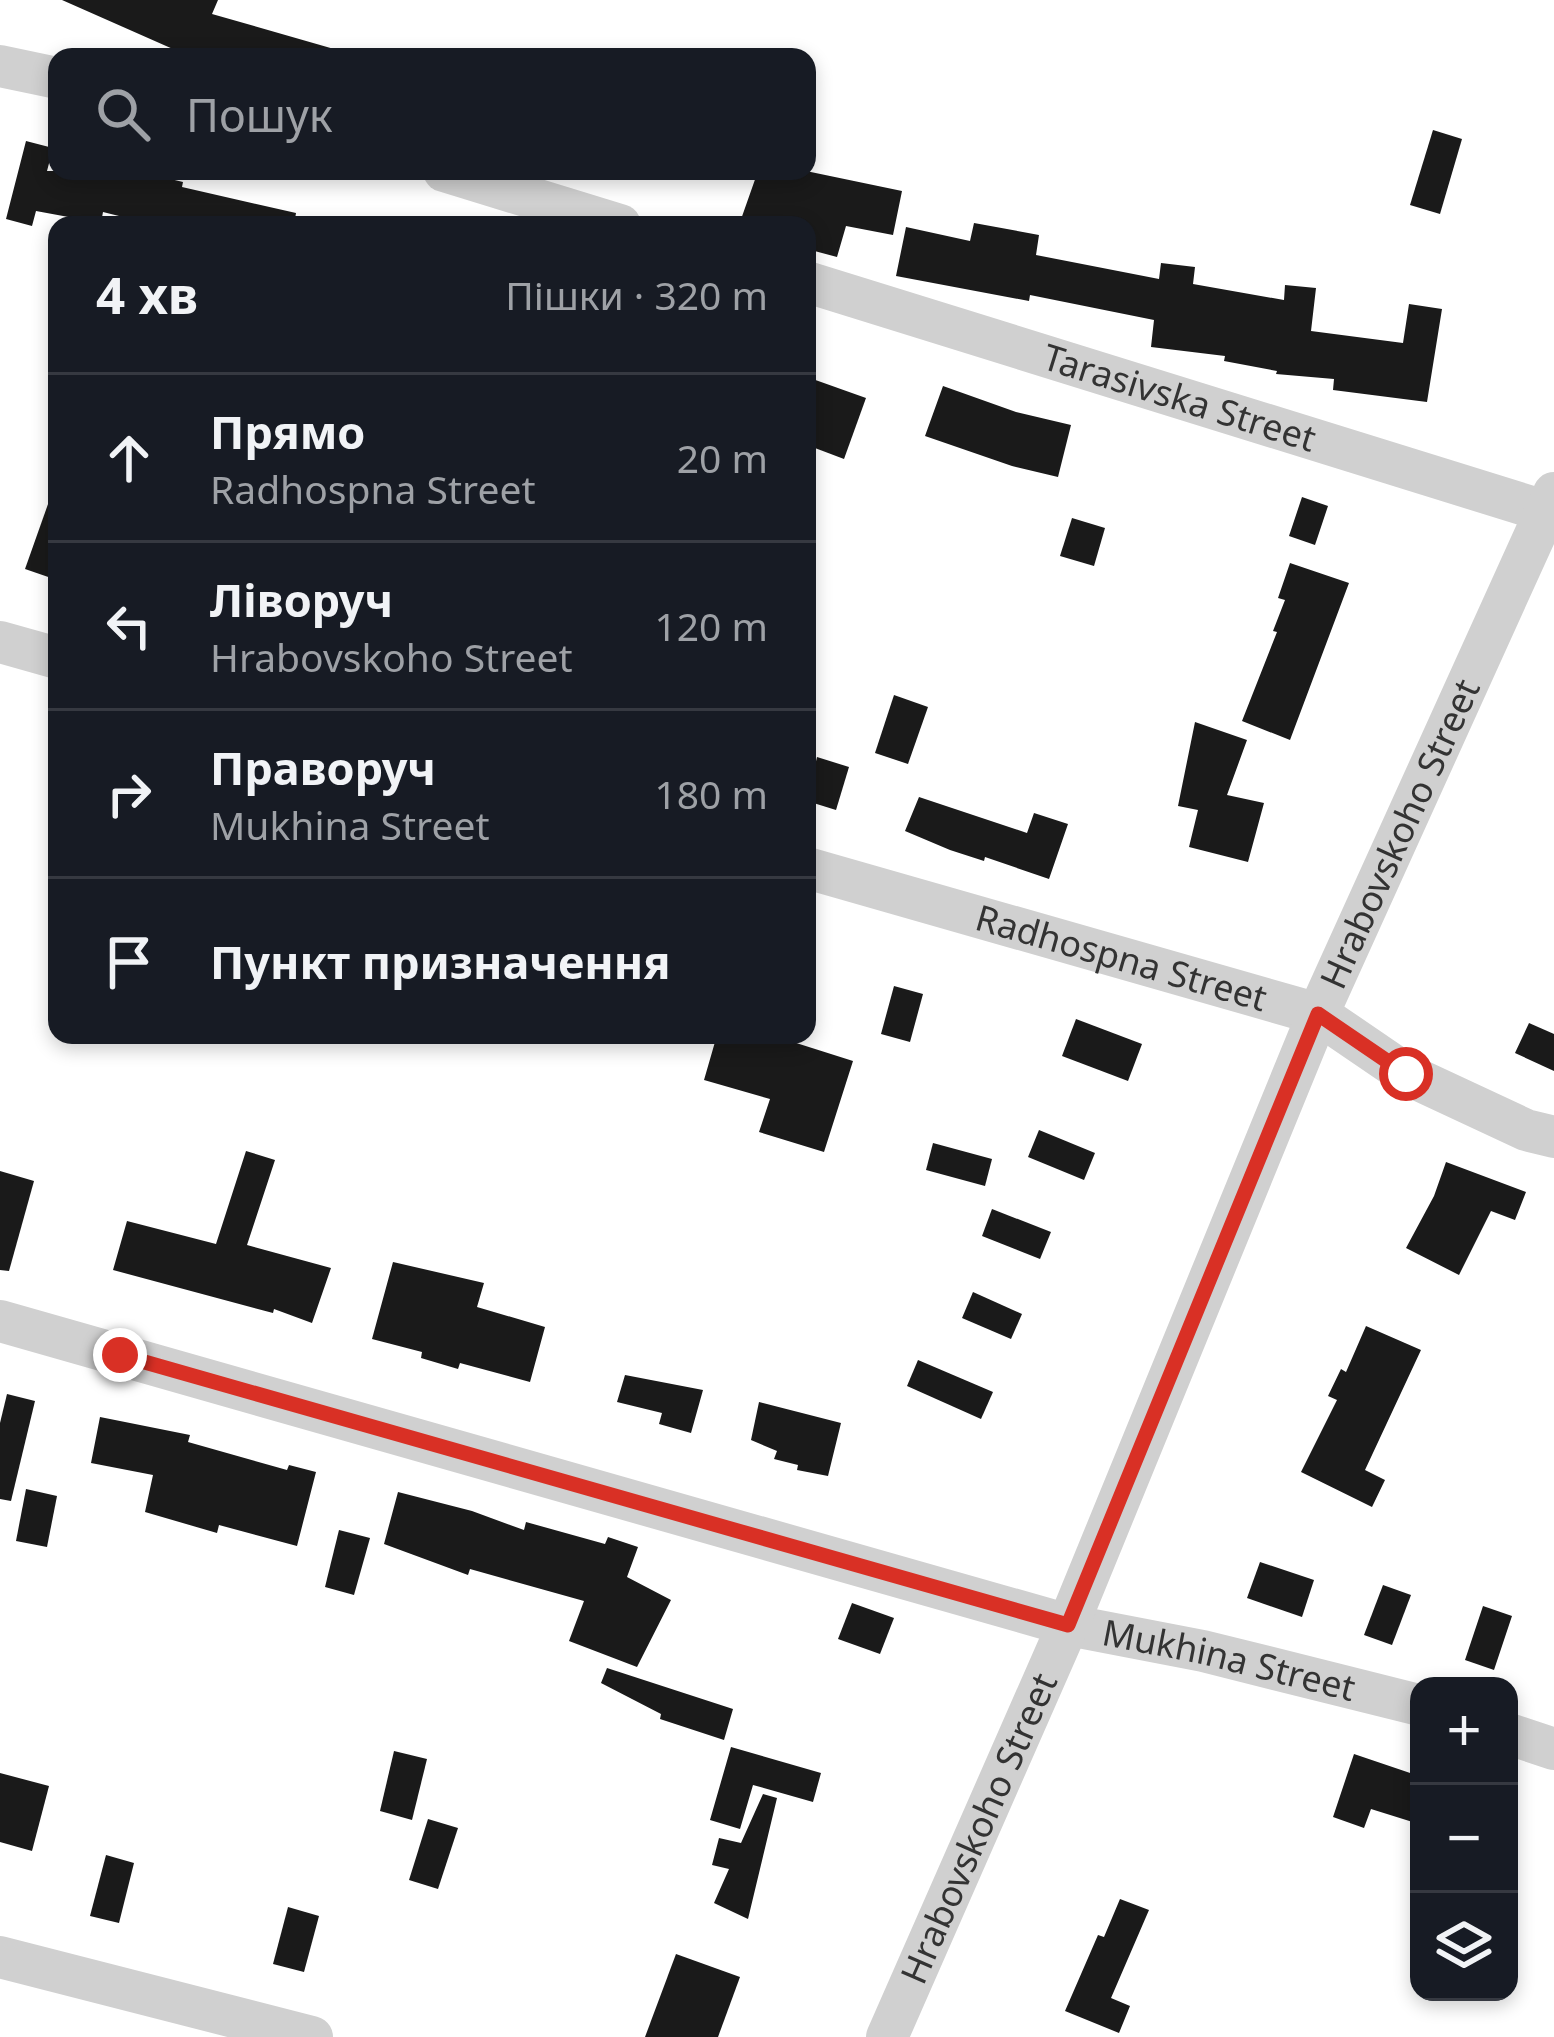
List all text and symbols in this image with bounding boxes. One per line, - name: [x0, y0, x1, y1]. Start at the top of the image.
- search box: [48, 48, 816, 180]
- icon: search: [90, 81, 156, 147]
- text: Пошук: [186, 84, 333, 145]
- text: 4 хв: [96, 259, 198, 329]
- text: Пішки · 320 m: [505, 268, 768, 321]
- street label: Tarasivska Street: [1037, 332, 1322, 463]
- text: Прямо: [210, 401, 365, 462]
- icon: ahead: [96, 425, 162, 491]
- text: 20 m: [677, 431, 768, 484]
- text: Radhospna Street: [210, 462, 536, 515]
- text: Ліворуч: [210, 569, 393, 630]
- icon: left: [96, 593, 162, 659]
- text: 120 m: [654, 599, 768, 652]
- text: Hrabovskoho Street: [210, 630, 573, 683]
- street label: Hrabovskoho Street: [1308, 671, 1491, 996]
- text: Праворуч: [210, 737, 436, 798]
- icon: right: [96, 761, 162, 827]
- text: 180 m: [654, 767, 768, 820]
- text: Mukhina Street: [210, 798, 489, 851]
- street label: Radhospna Street: [970, 893, 1273, 1022]
- icon: arrive: [96, 929, 162, 995]
- text: Пункт призначення: [210, 931, 671, 992]
- route start: [1379, 1047, 1433, 1101]
- route end: [93, 1328, 147, 1382]
- street label: Mukhina Street: [1098, 1607, 1361, 1712]
- street label: Hrabovskoho Street: [888, 1665, 1068, 1991]
- map controls: [1410, 1677, 1518, 2001]
- button: +: [1410, 1677, 1518, 1785]
- button: −: [1410, 1785, 1518, 1893]
- button: layers: [1410, 1893, 1518, 2001]

